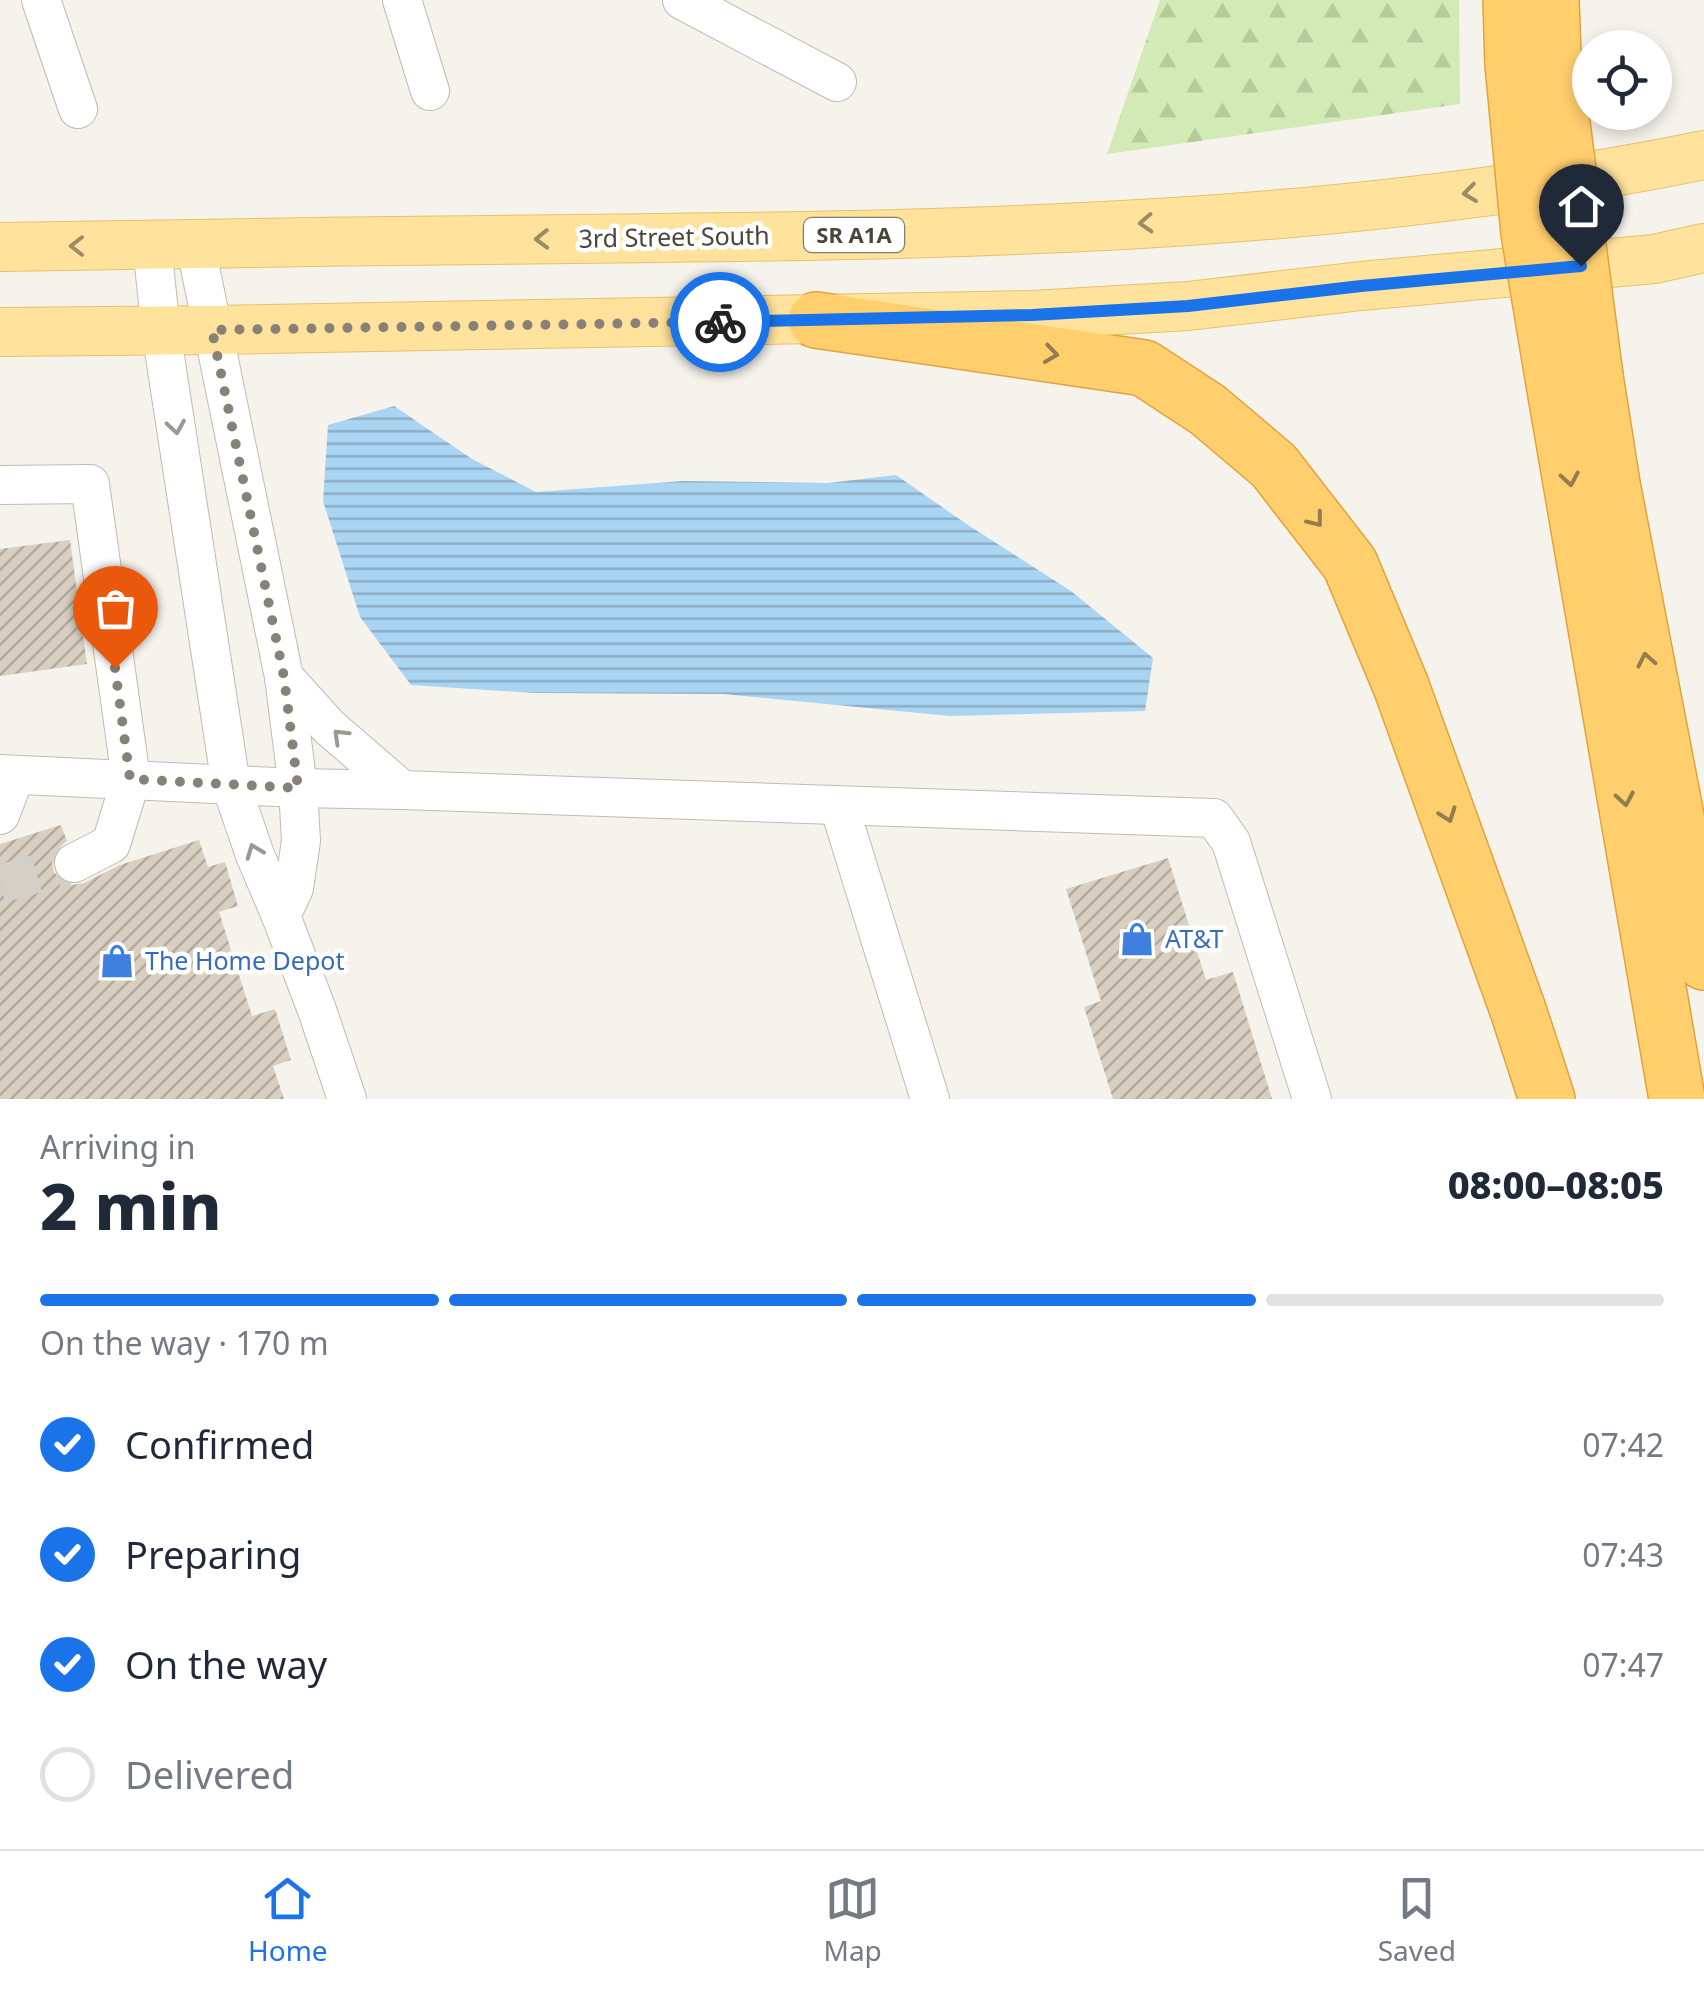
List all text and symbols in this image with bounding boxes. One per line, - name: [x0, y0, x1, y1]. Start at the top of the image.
- map controls: [1572, 30, 1672, 130]
- button: locate: [1572, 30, 1672, 130]
- pin: [1539, 164, 1624, 267]
- icon: home: [1554, 179, 1609, 234]
- one-way arrow: [1461, 181, 1478, 202]
- one-way arrow: [1138, 212, 1154, 233]
- street label: 3rd Street South: [578, 217, 770, 255]
- road number: SR A1A: [804, 218, 904, 252]
- one-way arrow: [533, 228, 548, 250]
- one-way arrow: [68, 235, 84, 257]
- courier: [670, 272, 770, 372]
- icon: bike: [693, 295, 748, 350]
- one-way arrow: [1043, 343, 1060, 364]
- one-way arrow: [165, 419, 186, 436]
- one-way arrow: [1559, 471, 1580, 487]
- one-way arrow: [1304, 509, 1321, 527]
- pin: [73, 566, 158, 669]
- icon: bag: [88, 581, 143, 636]
- one-way arrow: [1636, 652, 1657, 669]
- one-way arrow: [333, 730, 352, 748]
- one-way arrow: [1614, 791, 1635, 808]
- one-way arrow: [1436, 805, 1457, 822]
- one-way arrow: [245, 844, 266, 861]
- shop icon: AT&T: [1118, 920, 1156, 958]
- place label: AT&T: [1165, 921, 1223, 955]
- shop icon: The Home Depot: [98, 942, 136, 980]
- place label: The Home Depot: [145, 943, 344, 977]
- text: Arriving in: [40, 1125, 195, 1168]
- text: 08:00–08:05: [1448, 1158, 1664, 1210]
- text: 2 min: [40, 1161, 222, 1249]
- text: On the way · 170 m: [40, 1321, 329, 1364]
- icon: check: [40, 1417, 95, 1472]
- text: Confirmed: [125, 1418, 314, 1470]
- text: 07:42: [1582, 1423, 1664, 1466]
- icon: check: [40, 1527, 95, 1582]
- text: Preparing: [125, 1528, 301, 1580]
- text: 07:43: [1582, 1533, 1664, 1576]
- icon: check: [40, 1637, 95, 1692]
- text: On the way: [125, 1638, 327, 1690]
- text: 07:47: [1582, 1643, 1664, 1686]
- text: Delivered: [125, 1748, 294, 1800]
- tab: Home: [248, 1871, 328, 1969]
- tab: Map: [824, 1871, 882, 1969]
- tab: Saved: [1378, 1871, 1456, 1969]

